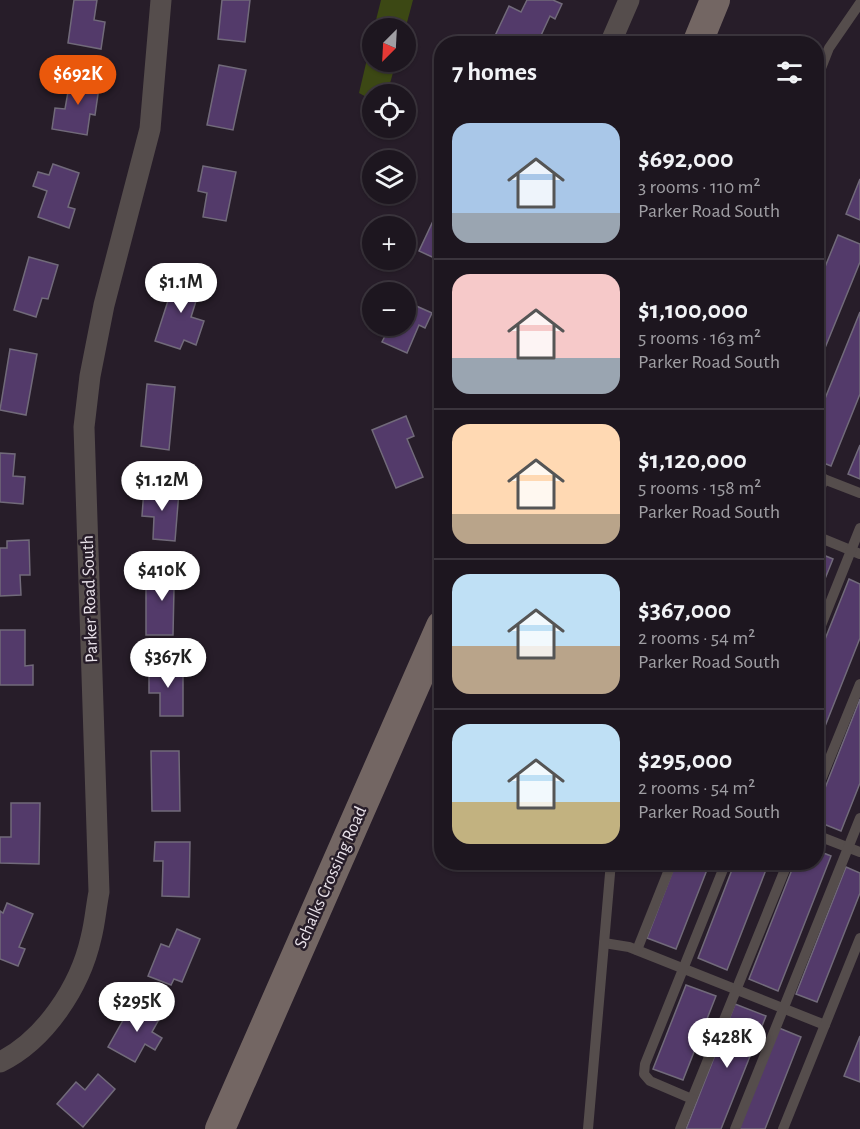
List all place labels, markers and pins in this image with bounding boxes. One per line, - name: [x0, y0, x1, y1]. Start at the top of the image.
- pin: $692K: [36, 55, 120, 106]
- pin: $1.1M: [139, 263, 223, 314]
- pin: $1.12M: [113, 461, 211, 512]
- pin: $410K: [120, 551, 204, 602]
- pin: $367K: [126, 638, 210, 689]
- pin: $295K: [95, 982, 179, 1033]
- pin: $428K: [685, 1018, 769, 1069]

